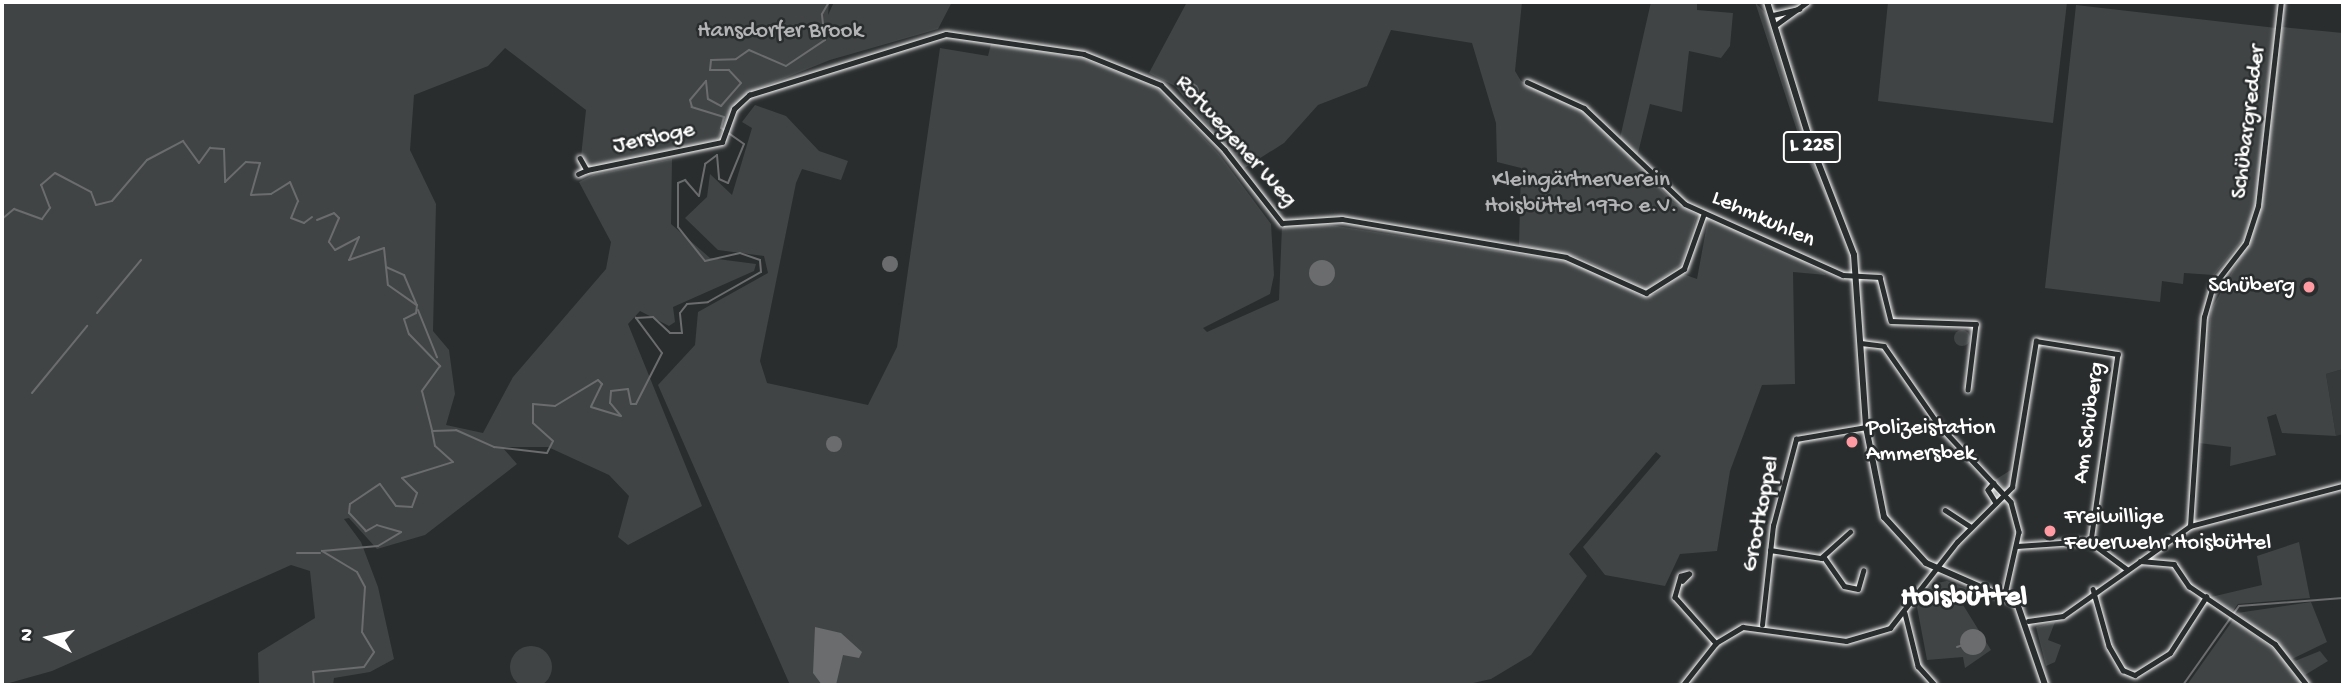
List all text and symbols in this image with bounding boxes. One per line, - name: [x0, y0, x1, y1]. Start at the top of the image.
- park label: Hansdorfer Brook: [697, 18, 863, 46]
- street label: Schübargredder: [2227, 44, 2273, 200]
- street label: Rotwegener Weg: [1168, 70, 1302, 214]
- street label: Jersloge: [611, 117, 697, 161]
- road number: L 225: [1782, 130, 1842, 164]
- park label: Kleingärtnerverein Hoisbüttel 1970 e.V.: [1485, 167, 1677, 221]
- street label: Lehmkuhlen: [1707, 185, 1819, 255]
- place label: Schüberg: [2208, 273, 2295, 301]
- marker: Schüberg: [2301, 279, 2317, 295]
- street label: Am Schüberg: [2068, 361, 2112, 485]
- place label: Polizeistation Ammersbek: [1866, 415, 1996, 469]
- marker: Polizeistation Ammersbek: [1844, 434, 1860, 450]
- street label: Grootkoppel: [1737, 454, 1787, 574]
- place label: Freiwillige Feuerwehr Hoisbüttel: [2064, 504, 2271, 558]
- marker: Freiwillige Feuerwehr Hoisbüttel: [2042, 523, 2058, 539]
- district label: Hoisbüttel: [1901, 581, 2027, 617]
- north arrow: [14, 603, 84, 673]
- text: N: [15, 627, 40, 643]

